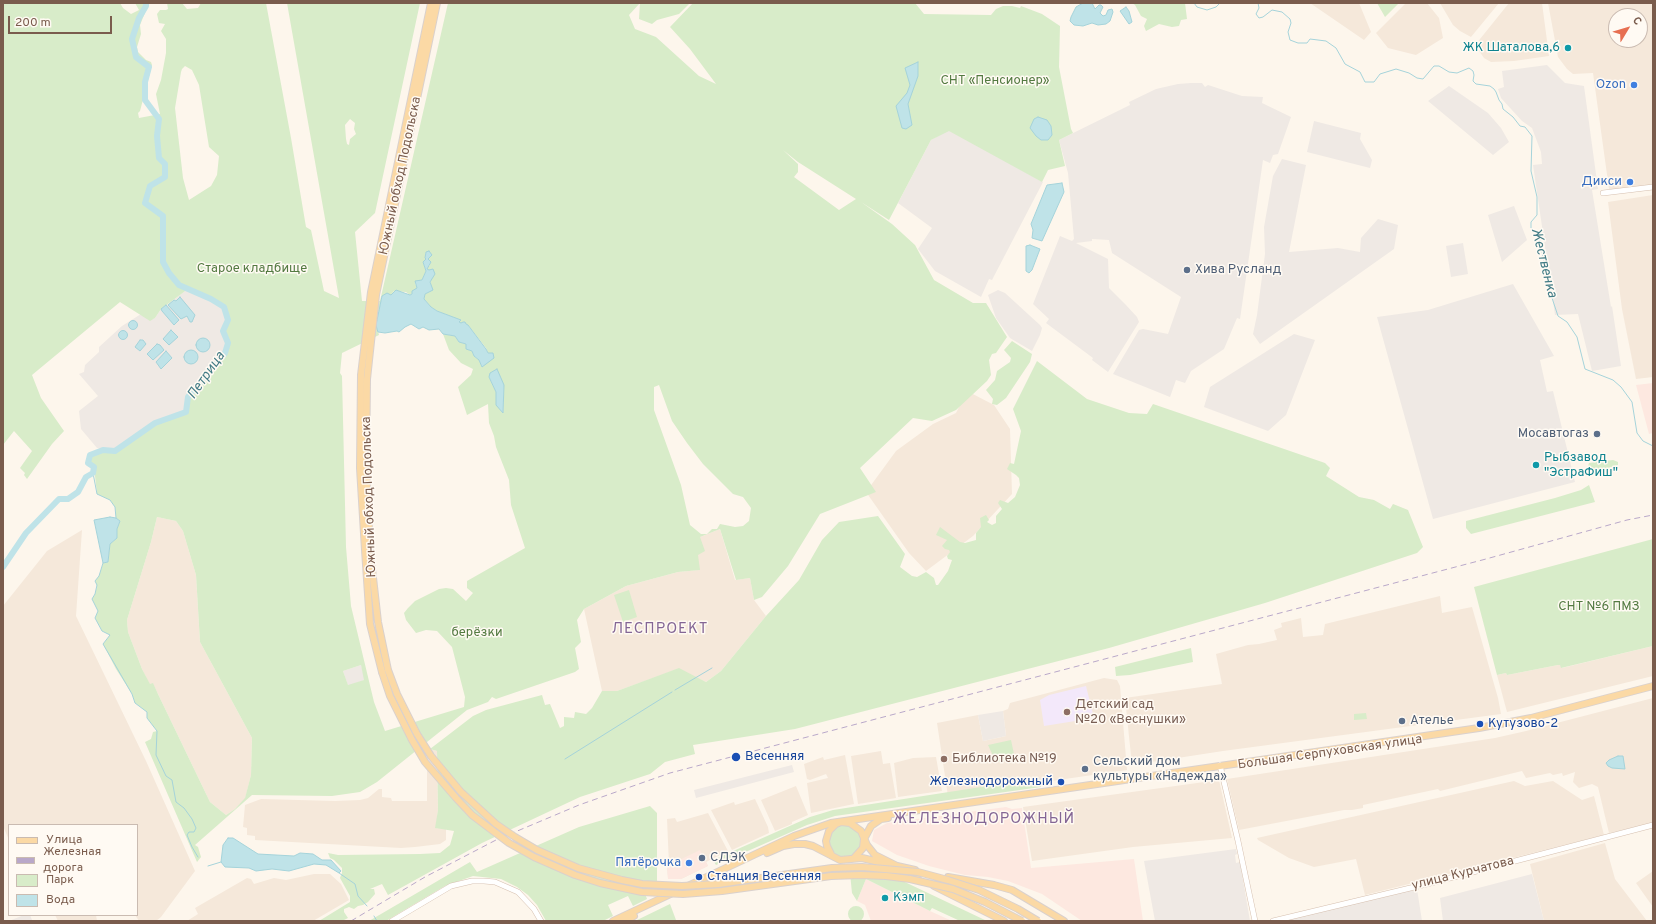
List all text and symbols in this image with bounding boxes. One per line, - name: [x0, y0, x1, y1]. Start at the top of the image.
- scale bar: [10, 8, 114, 34]
- north arrow: [1608, 8, 1648, 48]
- text: С: [1629, 14, 1644, 28]
- text: 200 m: [15, 15, 51, 31]
- place label: ЖК Шаталова,6: [1462, 40, 1560, 56]
- marker: ЖК Шаталова,6: [1563, 43, 1573, 53]
- park label: СНТ «Пенсионер»: [941, 73, 1049, 89]
- place label: Ozon: [1596, 77, 1626, 93]
- marker: Ozon: [1629, 80, 1639, 90]
- street label: Южный обход Подольска: [377, 96, 425, 256]
- place label: Дикси: [1582, 174, 1622, 190]
- marker: Дикси: [1625, 177, 1635, 187]
- water label: Жественка: [1526, 226, 1560, 300]
- park label: Старое кладбище: [197, 261, 307, 277]
- place label: Хива Русланд: [1195, 262, 1281, 278]
- marker: Хива Русланд: [1182, 265, 1192, 275]
- water label: Петрица: [185, 349, 229, 403]
- street label: Южный обход Подольска: [359, 416, 381, 578]
- place label: Мосавтогаз: [1518, 426, 1589, 442]
- marker: Мосавтогаз: [1592, 429, 1602, 439]
- place label: Рыбзавод "ЭстраФиш": [1544, 450, 1618, 481]
- marker: Рыбзавод "ЭстраФиш": [1531, 460, 1541, 470]
- park label: СНТ №6 ПМЗ: [1558, 599, 1640, 615]
- district label: ЛЕСПРОЕКТ: [611, 621, 709, 639]
- park label: берёзки: [451, 625, 503, 641]
- place label: Детский сад №20 «Веснушки»: [1075, 697, 1186, 728]
- marker: Детский сад №20 «Веснушки»: [1062, 707, 1072, 717]
- place label: Ателье: [1410, 713, 1454, 729]
- marker: Ателье: [1397, 716, 1407, 726]
- place label: Кутузово-2: [1488, 716, 1558, 732]
- marker: Кутузово-2: [1475, 719, 1485, 729]
- street label: Большая Серпуховская улица: [1237, 732, 1423, 774]
- place label: Весенняя: [745, 749, 804, 765]
- marker: Весенняя: [730, 751, 742, 763]
- place label: Библиотека №19: [952, 751, 1057, 767]
- marker: Библиотека №19: [939, 754, 949, 764]
- place label: Сельский дом культуры «Надежда»: [1093, 754, 1227, 785]
- marker: Сельский дом культуры «Надежда»: [1080, 764, 1090, 774]
- place label: Железнодорожный: [930, 774, 1053, 790]
- marker: Железнодорожный: [1056, 777, 1066, 787]
- district label: ЖЕЛЕЗНОДОРОЖНЫЙ: [893, 811, 1075, 829]
- legend: [8, 824, 138, 916]
- text: Улица: [46, 832, 82, 848]
- text: Железная дорога: [43, 844, 101, 876]
- place label: СДЭК: [710, 850, 747, 866]
- marker: СДЭК: [697, 853, 707, 863]
- street label: улица Курчатова: [1410, 854, 1516, 894]
- place label: Пятёрочка: [615, 855, 681, 871]
- marker: Пятёрочка: [684, 858, 694, 868]
- place label: Станция Весенняя: [707, 869, 821, 885]
- text: Парк: [46, 872, 74, 888]
- marker: Станция Весенняя: [694, 872, 704, 882]
- place label: Кэмп: [893, 890, 925, 906]
- text: Вода: [46, 892, 75, 908]
- marker: Кэмп: [880, 893, 890, 903]

